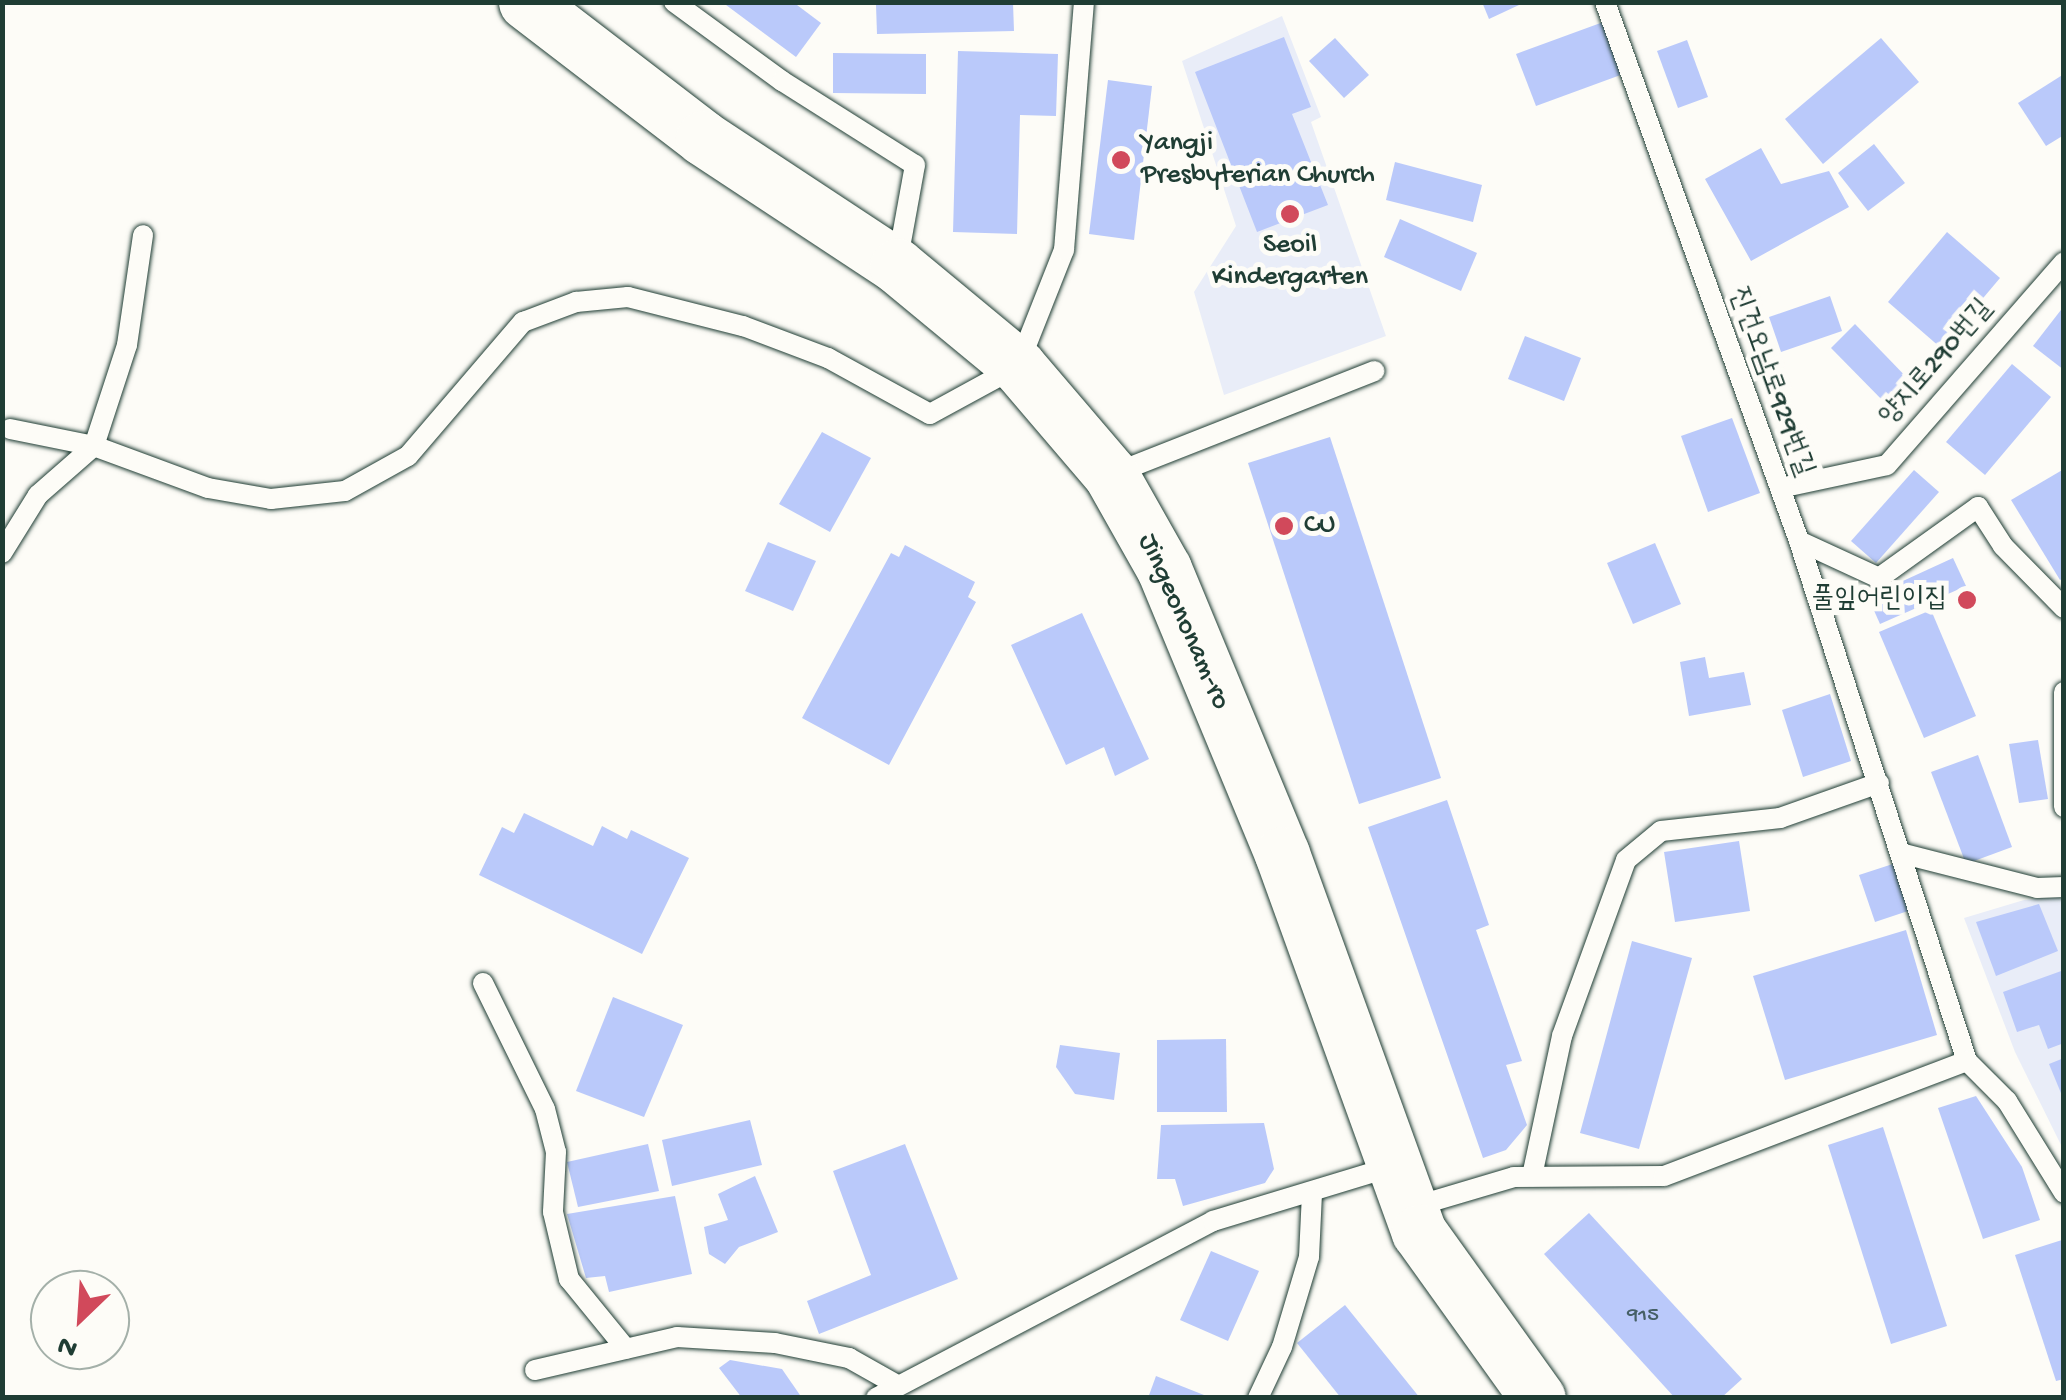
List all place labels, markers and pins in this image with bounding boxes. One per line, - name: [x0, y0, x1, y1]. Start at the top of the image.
- place label: Yangji Presbyterian Church: [1141, 127, 1375, 193]
- marker: Yangji Presbyterian Church: [1110, 149, 1132, 171]
- marker: Seoil Kindergarten: [1279, 203, 1301, 225]
- place label: Seoil Kindergarten: [1212, 229, 1368, 295]
- place label: CU: [1304, 509, 1335, 543]
- marker: CU: [1273, 515, 1295, 537]
- place label: 풀잎어린이집: [1812, 583, 1947, 617]
- marker: 풀잎어린이집: [1956, 589, 1978, 611]

